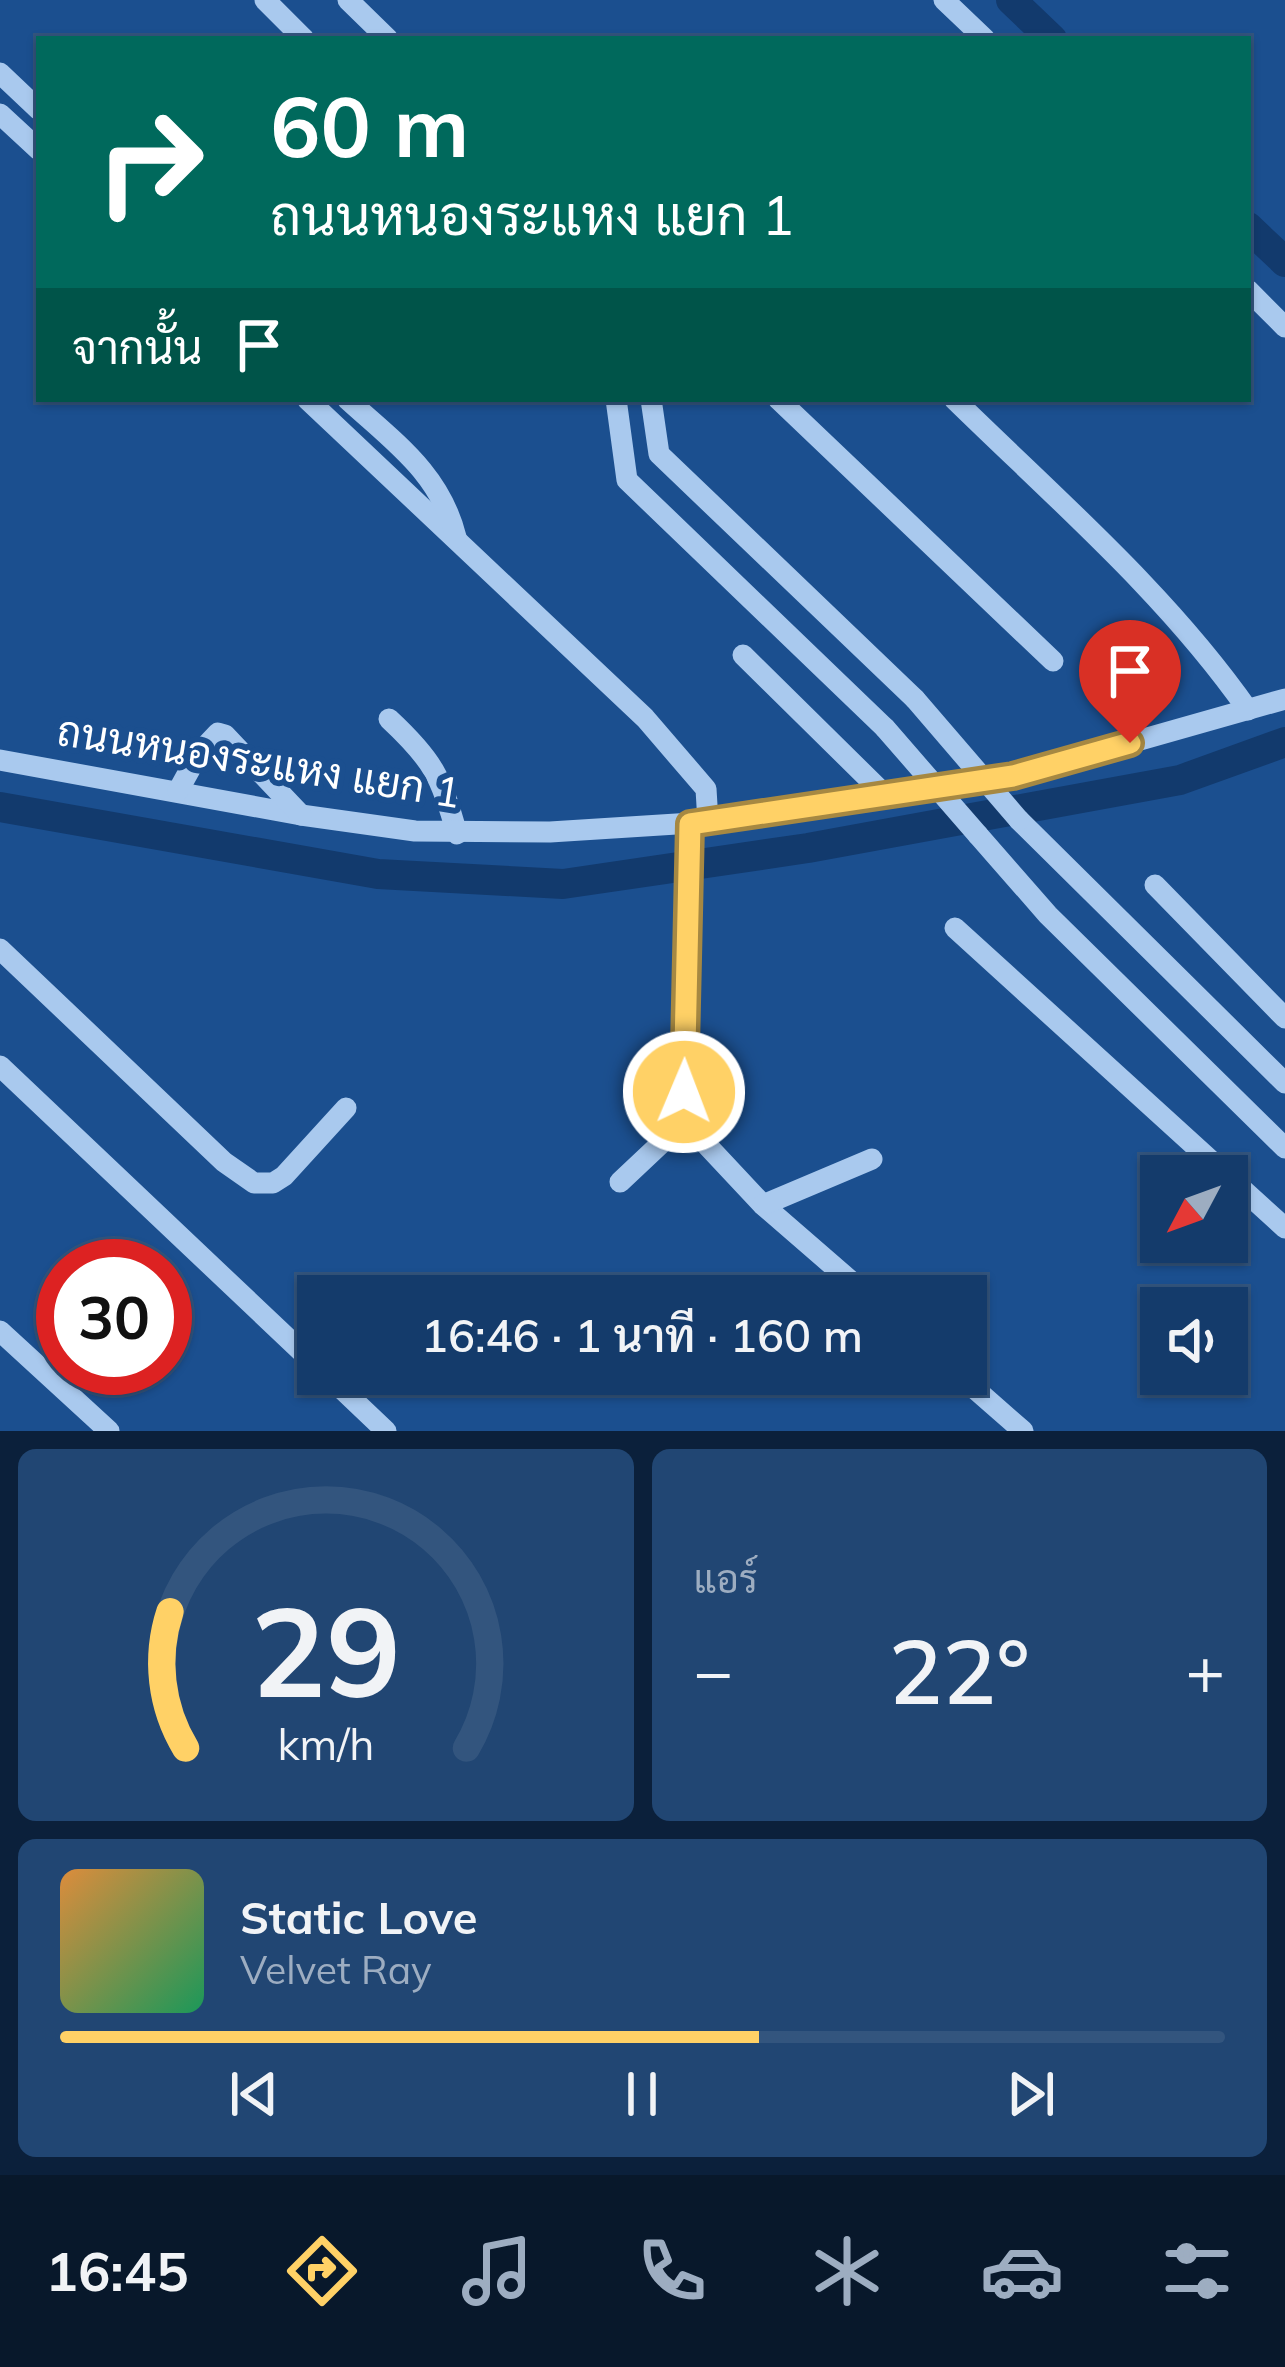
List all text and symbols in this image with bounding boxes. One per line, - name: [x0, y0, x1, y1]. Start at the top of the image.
- text: 60 m: [270, 73, 469, 178]
- icon: right: [72, 84, 228, 240]
- text: ถนนหนองระแหง แยก 1: [270, 181, 794, 249]
- icon: arrive: [226, 312, 292, 378]
- text: จากนั้น: [72, 319, 202, 375]
- pin: [1079, 620, 1181, 743]
- icon: arrive: [1097, 638, 1163, 704]
- street label: ถนนหนองระแหง แยก 1: [54, 703, 464, 819]
- position arrow: [621, 1029, 747, 1155]
- north arrow: [1140, 1155, 1248, 1263]
- map controls: [1140, 1155, 1248, 1395]
- speed limit sign: 30: [36, 1239, 192, 1395]
- button: sound: [1140, 1287, 1248, 1395]
- text: 16:46 · 1 นาที · 160 m: [421, 1307, 863, 1363]
- text: แอร์: [694, 1554, 758, 1603]
- text: 29: [251, 1572, 401, 1728]
- text: 22°: [888, 1614, 1030, 1727]
- text: −: [694, 1629, 733, 1712]
- text: +: [1185, 1629, 1225, 1712]
- text: km/h: [277, 1717, 374, 1771]
- text: Static Love: [240, 1889, 477, 1945]
- text: Velvet Ray: [240, 1945, 432, 1994]
- icon: previous: [221, 2061, 287, 2127]
- icon: pause: [609, 2061, 675, 2127]
- icon: next: [998, 2061, 1064, 2127]
- icon: directions: [280, 2229, 364, 2313]
- icon: music: [455, 2229, 539, 2313]
- icon: phone: [630, 2229, 714, 2313]
- icon: climate: [805, 2229, 889, 2313]
- icon: car: [980, 2229, 1064, 2313]
- icon: filters: [1155, 2229, 1239, 2313]
- text: 16:45: [46, 2237, 189, 2305]

